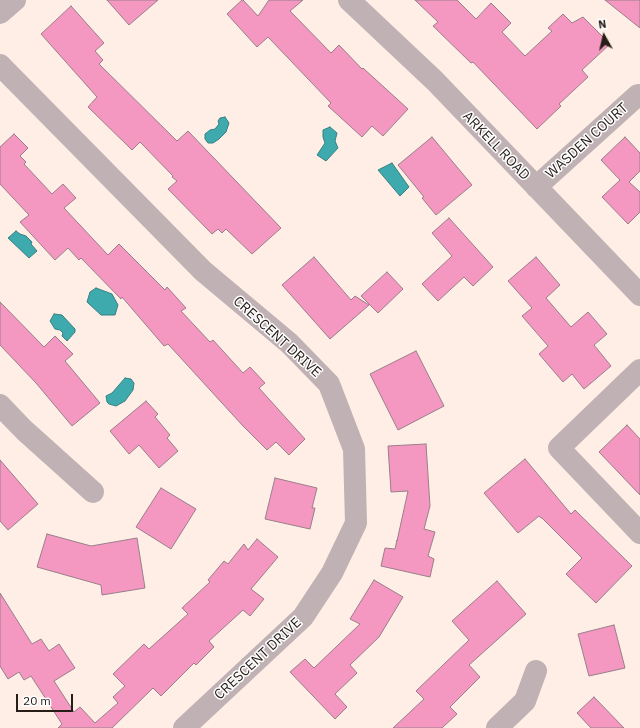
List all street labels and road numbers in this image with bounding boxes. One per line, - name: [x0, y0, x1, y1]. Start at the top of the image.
- street label: WASDEN COURT: [542, 100, 632, 182]
- street label: ARKELL ROAD: [459, 108, 533, 184]
- street label: CRESCENT DRIVE: [230, 293, 324, 381]
- street label: CRESCENT DRIVE: [211, 614, 305, 704]

